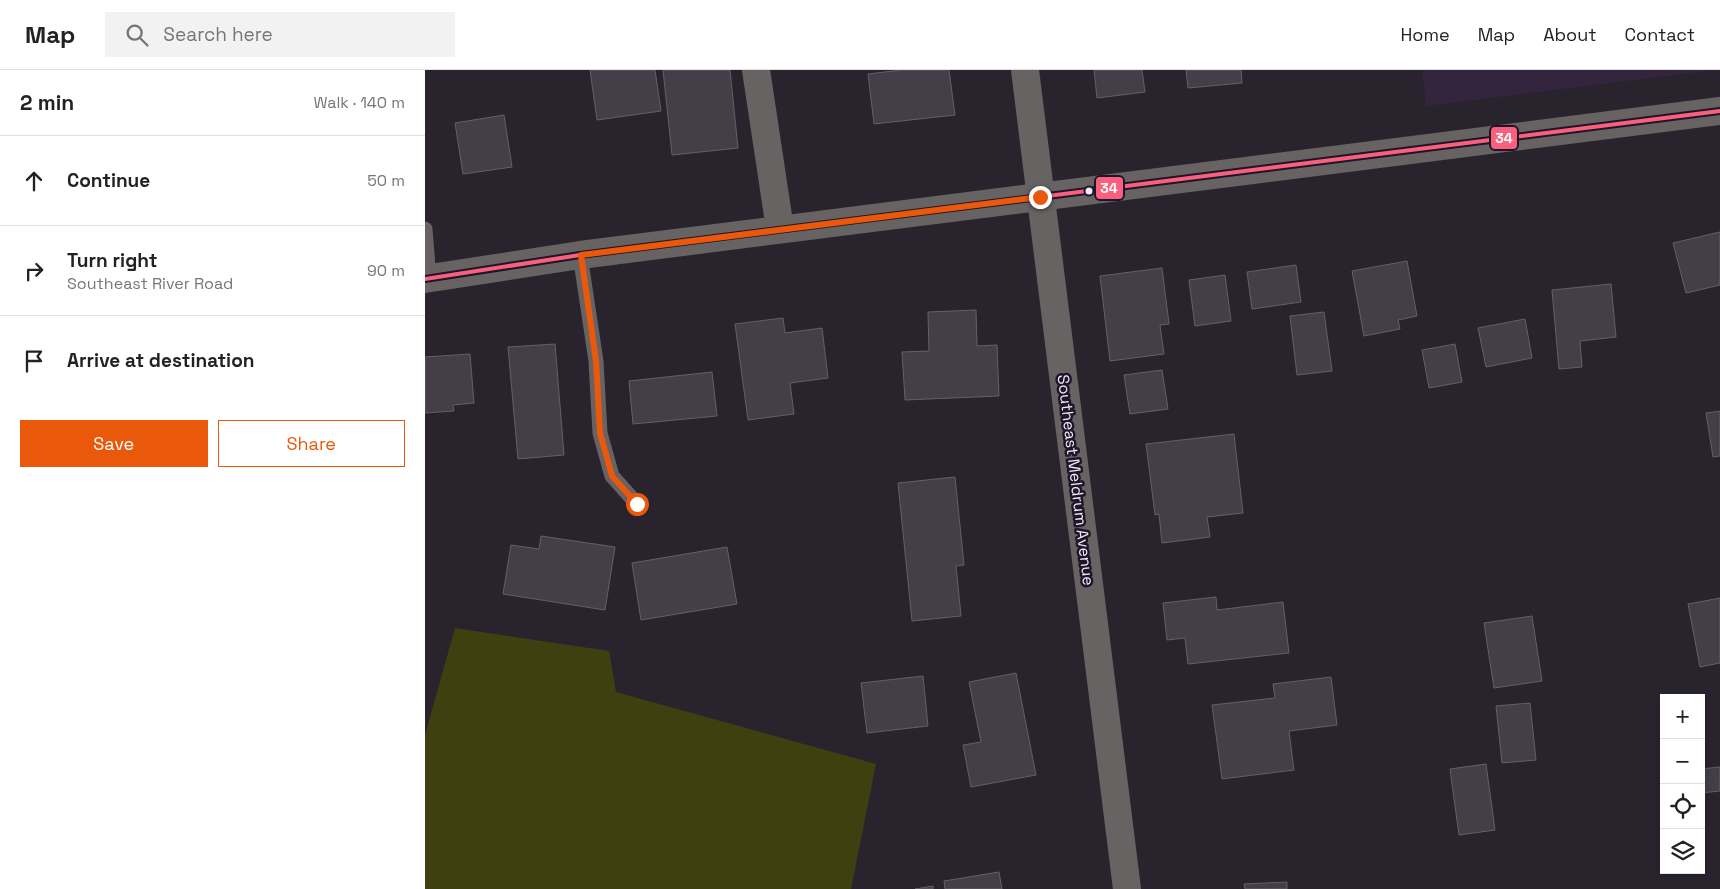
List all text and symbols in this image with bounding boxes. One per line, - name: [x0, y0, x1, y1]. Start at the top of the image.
- search box: [105, 12, 455, 57]
- text: Map: [25, 19, 75, 50]
- icon: search: [123, 21, 151, 49]
- text: Search here: [163, 22, 273, 47]
- text: Home: [1401, 23, 1450, 46]
- text: Map: [1478, 23, 1515, 46]
- text: About: [1543, 23, 1597, 46]
- text: Contact: [1625, 23, 1695, 46]
- text: 2 min: [20, 89, 74, 116]
- text: Walk · 140 m: [313, 92, 405, 113]
- line badge: 34: [1490, 126, 1518, 150]
- text: 34: [1495, 129, 1513, 147]
- icon: ahead: [20, 167, 48, 195]
- text: Continue: [67, 168, 150, 193]
- text: 50 m: [367, 170, 405, 191]
- line badge: 34: [1095, 176, 1124, 200]
- text: 34: [1100, 179, 1118, 197]
- route end: [1029, 186, 1052, 209]
- unlabelled marker: [1084, 186, 1094, 196]
- text: Turn right: [67, 248, 157, 273]
- icon: right: [20, 257, 48, 285]
- text: 90 m: [367, 260, 405, 281]
- text: Southeast River Road: [67, 273, 233, 294]
- icon: arrive: [20, 347, 48, 375]
- text: Arrive at destination: [67, 348, 255, 373]
- street label: Southeast Meldrum Avenue: [1053, 373, 1099, 587]
- button: Save: [20, 420, 208, 467]
- button: Share: [218, 420, 405, 467]
- route start: [626, 493, 649, 516]
- map controls: [1660, 694, 1705, 874]
- button: +: [1660, 694, 1705, 739]
- button: −: [1660, 739, 1705, 784]
- button: locate: [1660, 784, 1705, 829]
- button: layers: [1660, 829, 1705, 874]

